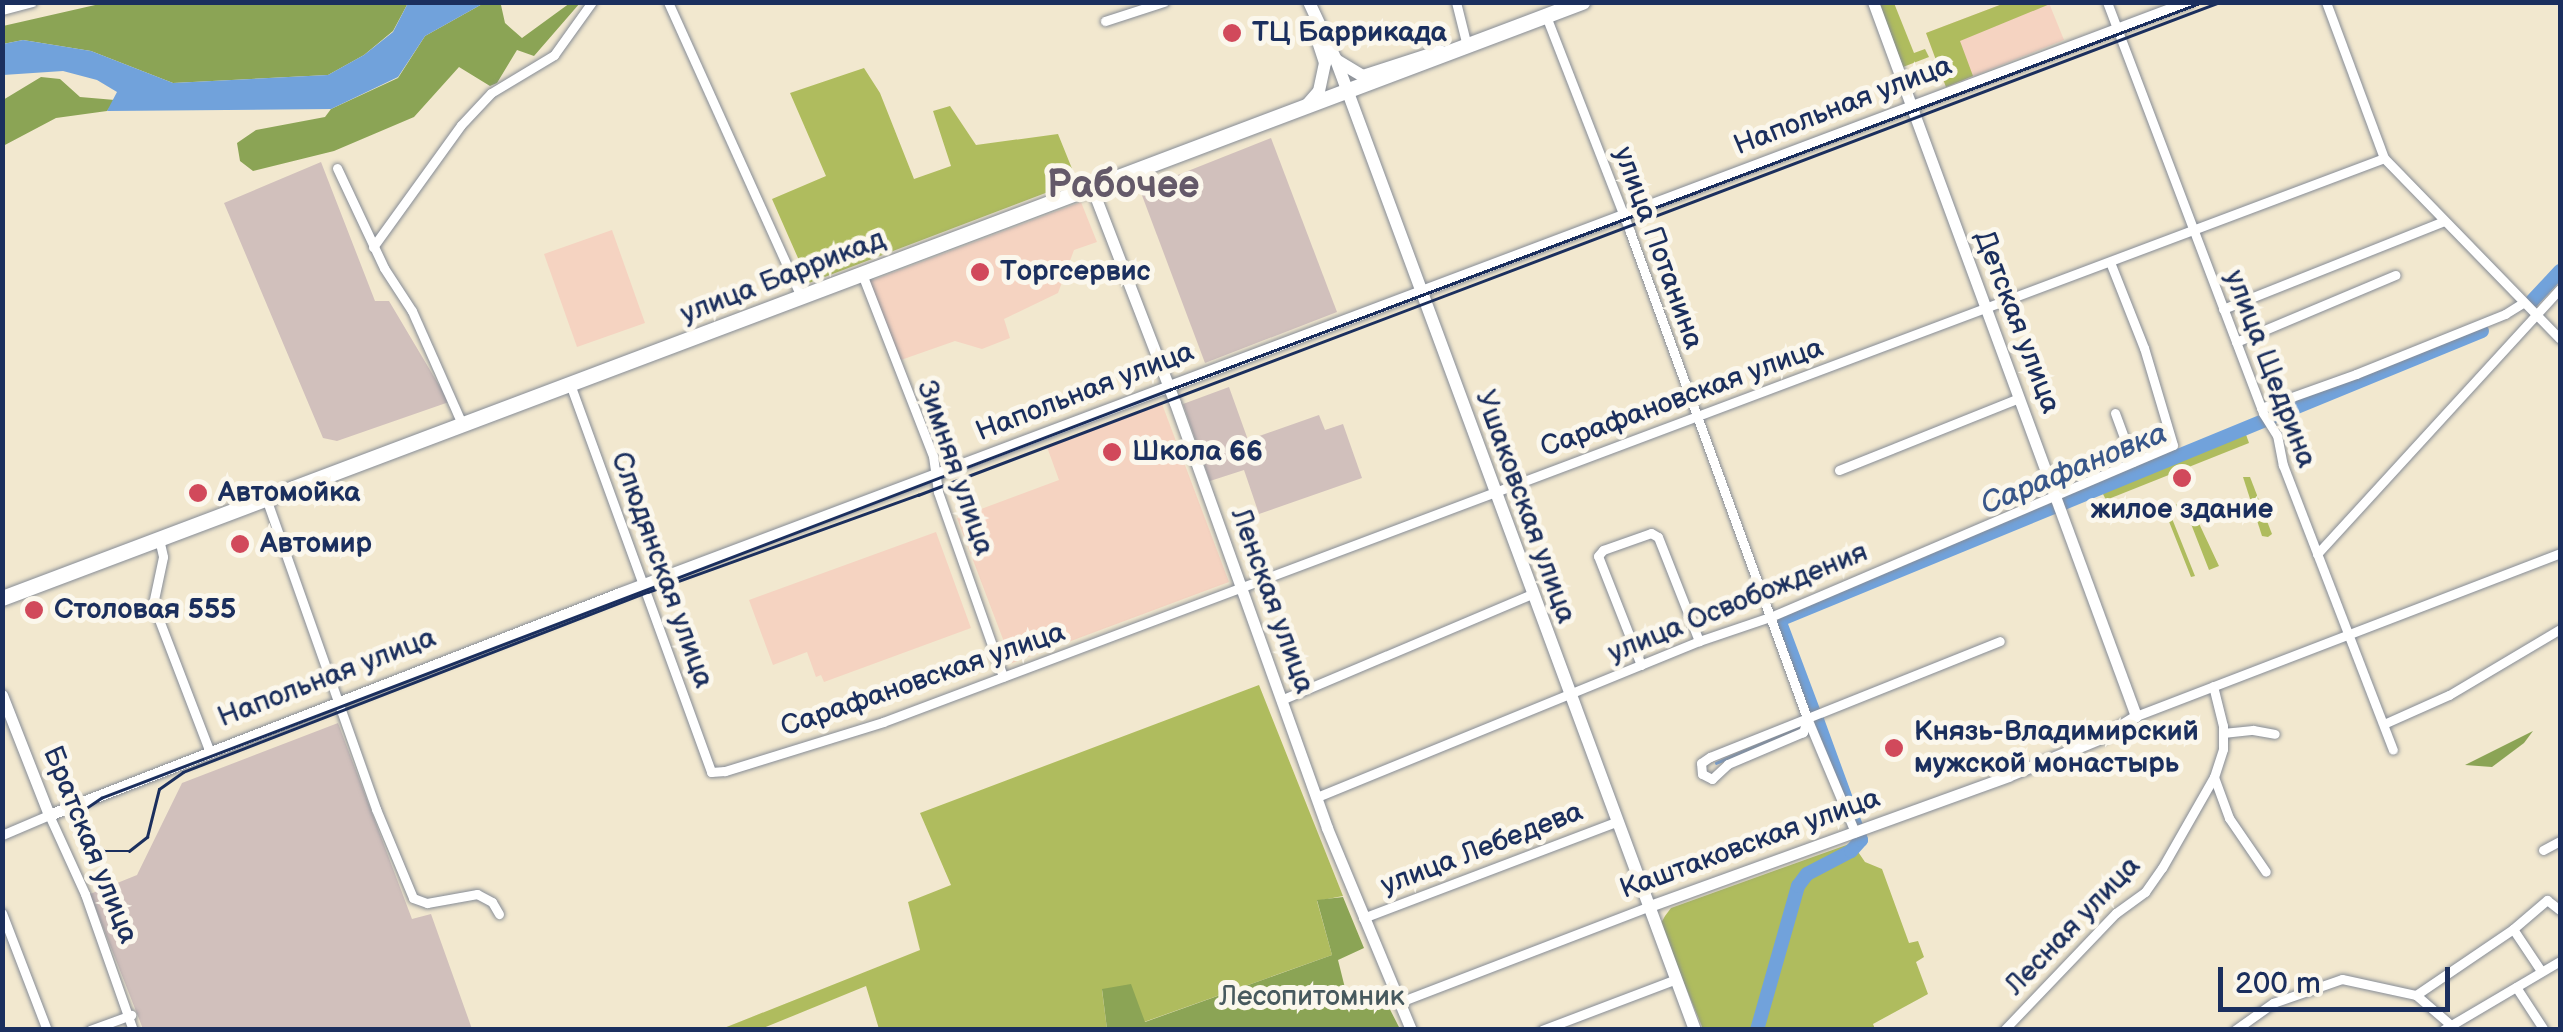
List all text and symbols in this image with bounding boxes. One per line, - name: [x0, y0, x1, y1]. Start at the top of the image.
- place label: ТЦ Баррикада: [1252, 16, 1447, 50]
- marker: ТЦ Баррикада: [1221, 22, 1243, 44]
- street label: Напольная улица: [1729, 49, 1957, 163]
- street label: улица Потанина: [1606, 142, 1710, 354]
- district label: Рабочее: [1047, 163, 1199, 209]
- street label: улица Баррикад: [676, 223, 890, 331]
- street label: Детская улица: [1967, 226, 2067, 418]
- place label: Торгсервис: [1000, 255, 1151, 289]
- marker: Торгсервис: [969, 261, 991, 283]
- street label: улица Щедрина: [2217, 266, 2323, 472]
- street label: Сарафановская улица: [1536, 331, 1828, 465]
- street label: Напольная улица: [971, 335, 1199, 449]
- street label: Зимняя улица: [909, 376, 1001, 560]
- street label: Ушаковская улица: [1467, 386, 1583, 628]
- water label: Сарафановка: [1976, 415, 2172, 523]
- place label: Школа 66: [1132, 435, 1263, 469]
- marker: Школа 66: [1101, 441, 1123, 463]
- street label: Слюдянская улица: [604, 447, 720, 693]
- marker: жилое здание: [2171, 467, 2193, 489]
- place label: Автомойка: [218, 476, 360, 510]
- marker: Автомойка: [187, 482, 209, 504]
- place label: жилое здание: [2091, 493, 2273, 527]
- street label: Ленская улица: [1223, 504, 1321, 698]
- place label: Автомир: [260, 527, 372, 561]
- marker: Автомир: [229, 533, 251, 555]
- street label: улица Освобождения: [1603, 536, 1873, 670]
- place label: Столовая 555: [54, 593, 236, 627]
- marker: Столовая 555: [23, 599, 45, 621]
- street label: Сарафановская улица: [777, 616, 1069, 744]
- street label: Напольная улица: [213, 621, 441, 735]
- place label: Князь-Владимирский мужской монастырь: [1914, 715, 2199, 781]
- marker: Князь-Владимирский мужской монастырь: [1883, 737, 1905, 759]
- street label: Братская улица: [35, 742, 145, 948]
- street label: Каштаковская улица: [1615, 781, 1885, 907]
- street label: улица Лебедева: [1376, 795, 1588, 903]
- street label: Лесная улица: [1998, 850, 2148, 1002]
- scale bar: [2223, 947, 2456, 1009]
- text: 200 m: [2235, 966, 2321, 1002]
- park label: Лесопитомник: [1219, 980, 1405, 1014]

